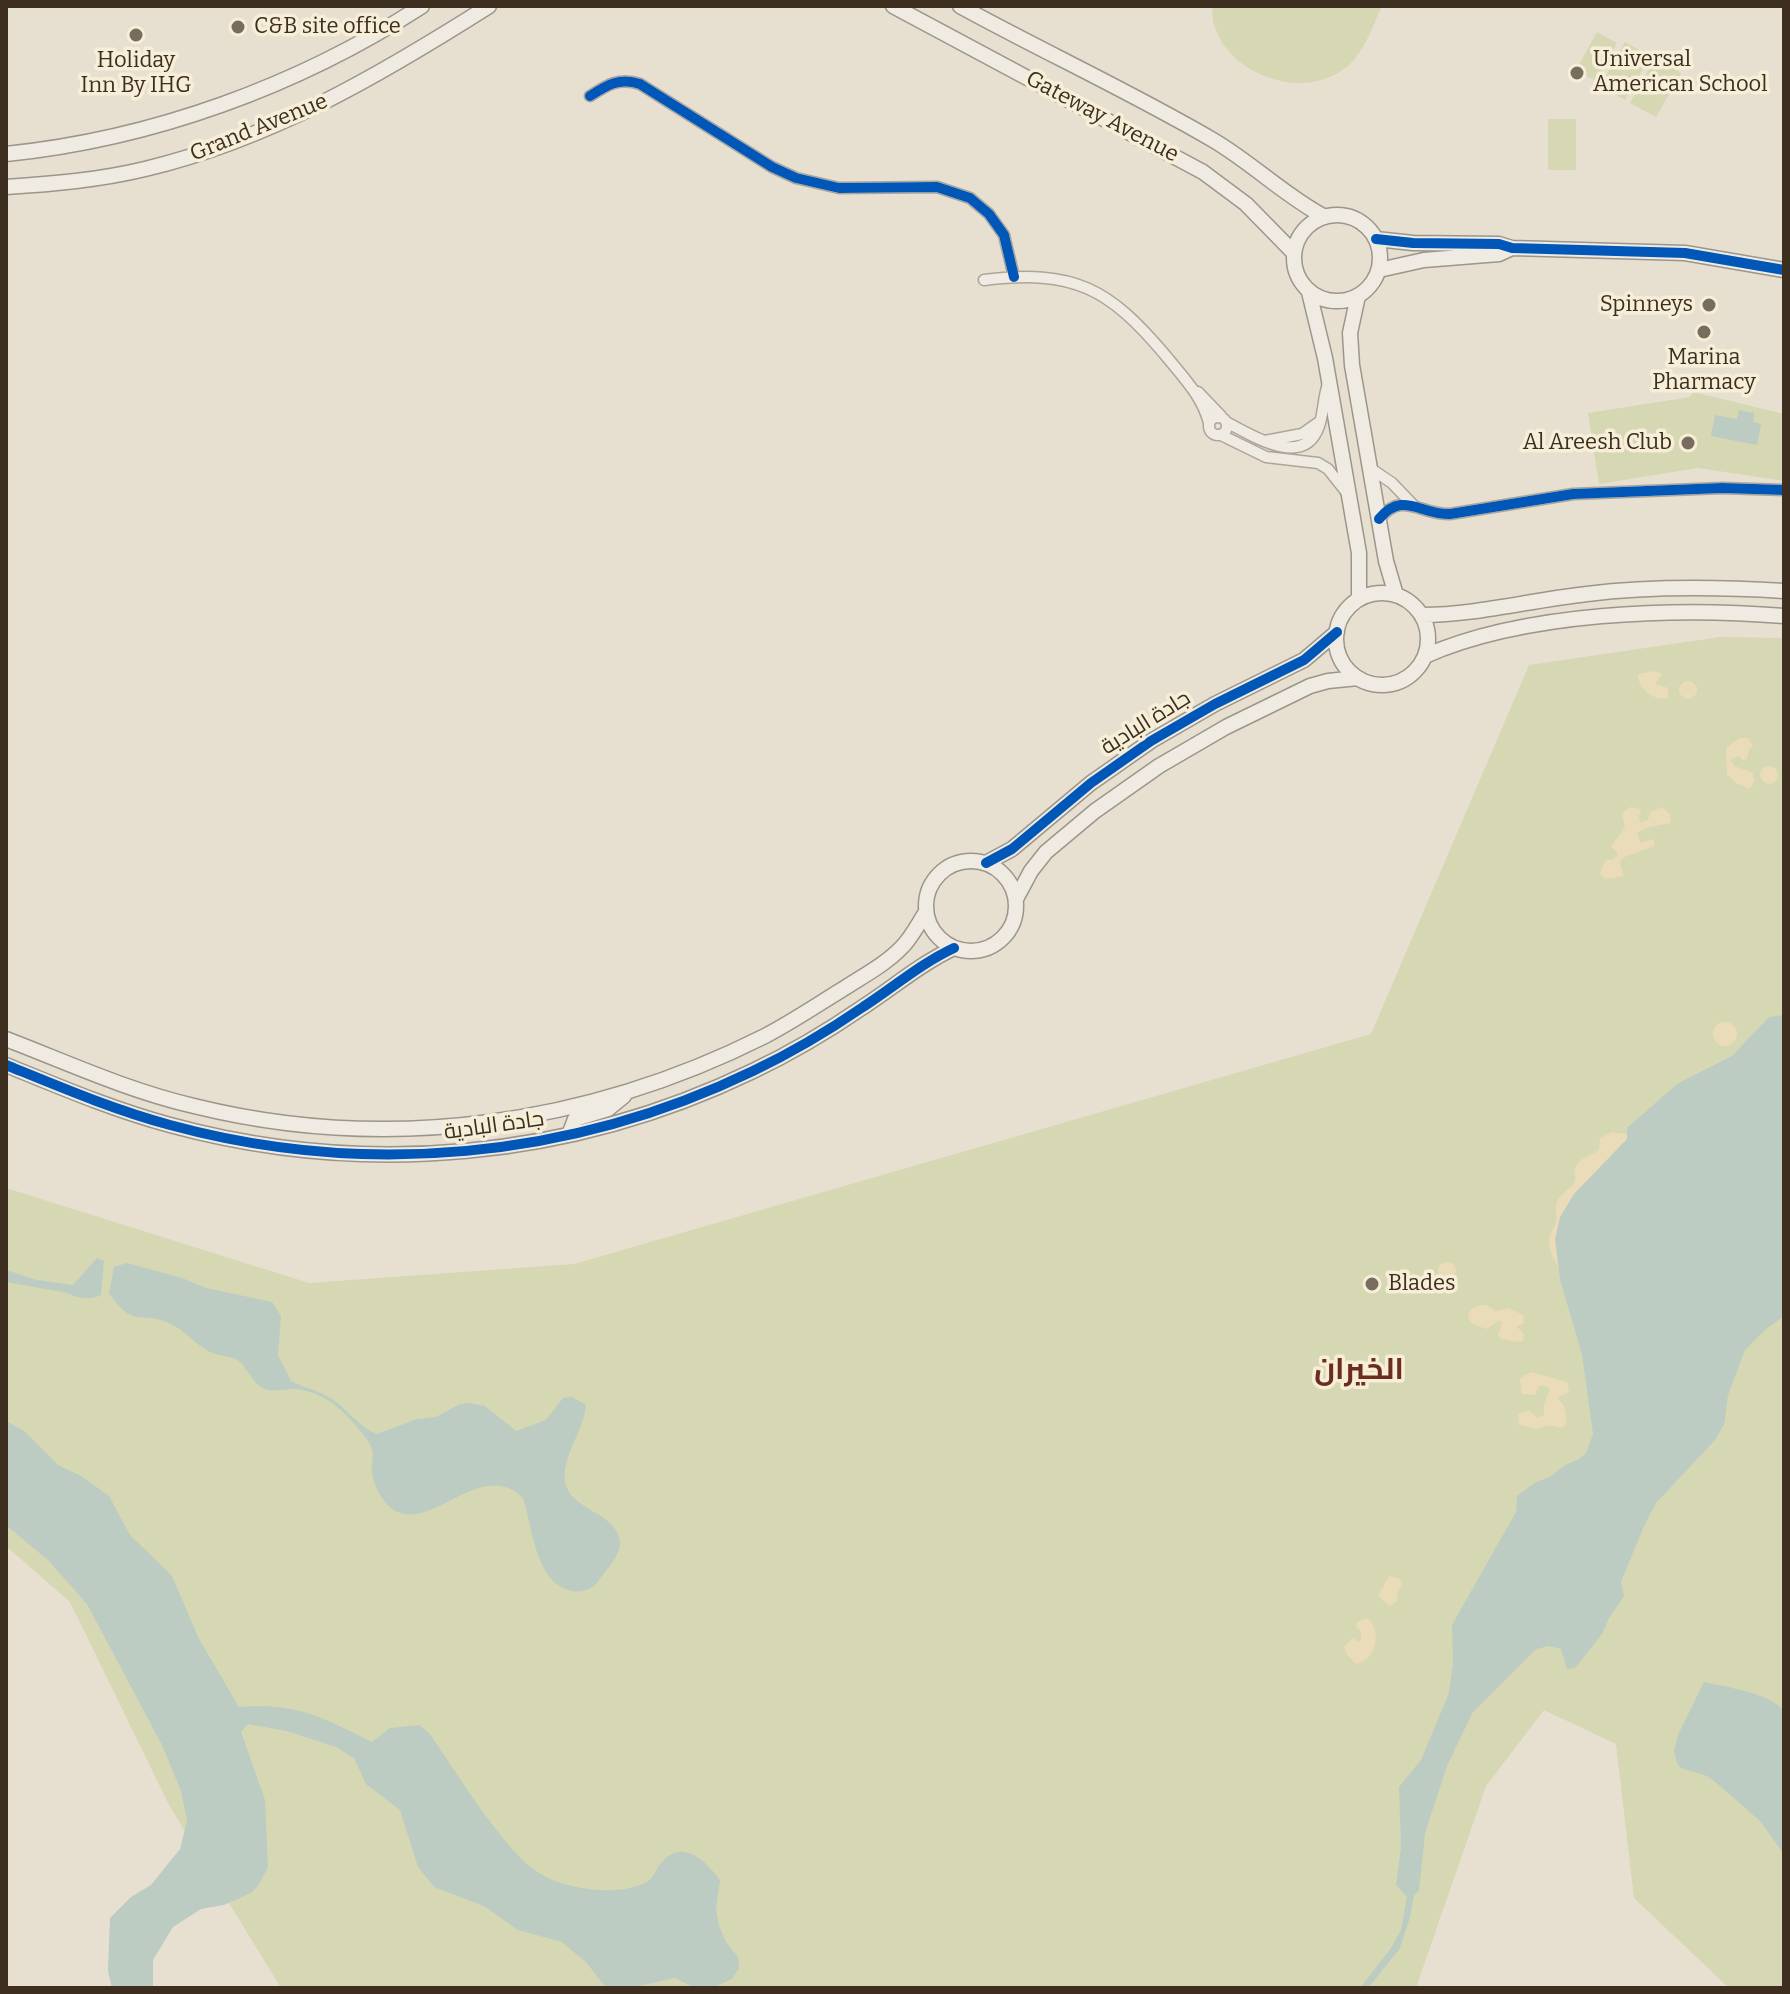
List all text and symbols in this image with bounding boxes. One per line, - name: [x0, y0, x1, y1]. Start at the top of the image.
- place label: C&B site office: [254, 14, 401, 40]
- marker: C&B site office: [229, 18, 247, 36]
- marker: Holiday Inn By IHG: [127, 26, 145, 44]
- place label: Universal American School: [1593, 47, 1768, 98]
- place label: Holiday Inn By IHG: [80, 48, 192, 100]
- marker: Universal American School: [1568, 64, 1586, 82]
- street label: Gateway Avenue: [1021, 66, 1183, 168]
- street label: Grand Avenue: [186, 88, 332, 168]
- place label: Spinneys: [1600, 292, 1693, 318]
- marker: Spinneys: [1700, 296, 1718, 314]
- marker: Marina Pharmacy: [1695, 323, 1713, 341]
- place label: Marina Pharmacy: [1652, 345, 1756, 396]
- place label: Al Areesh Club: [1523, 430, 1672, 456]
- marker: Al Areesh Club: [1679, 434, 1697, 452]
- street label: جادة البادية: [1096, 685, 1196, 761]
- street label: جادة البادية: [442, 1106, 546, 1146]
- place label: Blades: [1388, 1271, 1456, 1297]
- marker: Blades: [1363, 1275, 1381, 1293]
- district label: الخيران: [1314, 1353, 1404, 1389]

